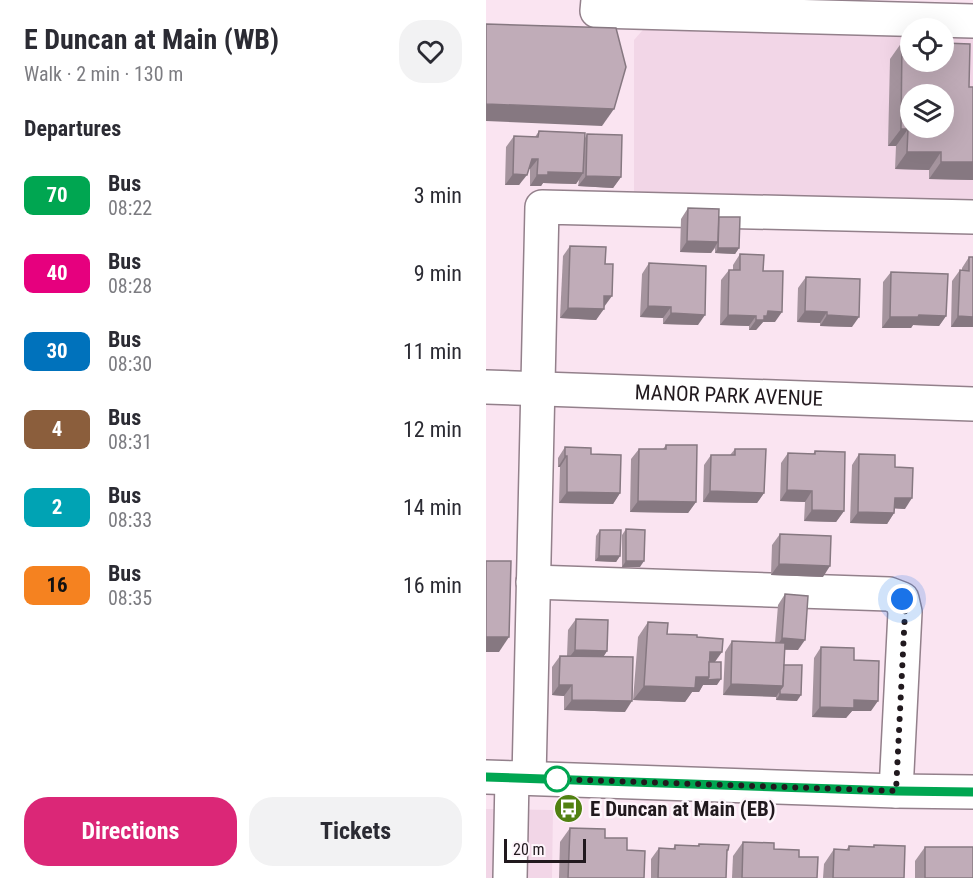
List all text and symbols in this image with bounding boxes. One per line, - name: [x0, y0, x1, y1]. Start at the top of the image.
- map controls: [900, 18, 954, 138]
- button: locate: [900, 18, 954, 72]
- button: heart: [399, 20, 462, 83]
- text: E Duncan at Main (WB): [24, 23, 279, 56]
- text: Walk · 2 min · 130 m: [24, 62, 183, 86]
- button: layers: [900, 84, 954, 138]
- text: Departures: [24, 116, 121, 141]
- text: Bus: [108, 171, 141, 196]
- text: 70: [46, 183, 68, 207]
- text: 3 min: [414, 183, 462, 208]
- text: 08:22: [108, 196, 152, 220]
- text: Bus: [108, 249, 141, 274]
- text: 40: [46, 261, 68, 285]
- text: 9 min: [414, 261, 462, 286]
- text: 08:28: [108, 274, 152, 298]
- text: Bus: [108, 327, 141, 352]
- text: 30: [46, 339, 68, 363]
- text: 11 min: [403, 339, 462, 364]
- text: 08:30: [108, 352, 152, 376]
- street label: MANOR PARK AVENUE: [634, 380, 823, 411]
- text: Bus: [108, 405, 141, 430]
- text: 4: [52, 417, 62, 441]
- text: 12 min: [403, 417, 462, 442]
- text: 08:31: [108, 430, 152, 454]
- text: Bus: [108, 483, 141, 508]
- text: 2: [52, 495, 62, 519]
- text: 14 min: [403, 495, 462, 520]
- text: 08:33: [108, 508, 152, 532]
- text: Bus: [108, 561, 141, 586]
- text: 16: [46, 573, 68, 597]
- text: 16 min: [403, 573, 462, 598]
- your location: [887, 584, 917, 614]
- text: 08:35: [108, 586, 152, 610]
- unlabelled marker: [544, 766, 570, 792]
- bus stop icon: E Duncan at Main (EB): [553, 793, 585, 825]
- button: Directions: [24, 797, 237, 866]
- button: Tickets: [249, 797, 462, 866]
- place label: E Duncan at Main (EB): [590, 797, 776, 821]
- scale bar: [504, 836, 586, 864]
- text: 20 m: [513, 840, 545, 859]

